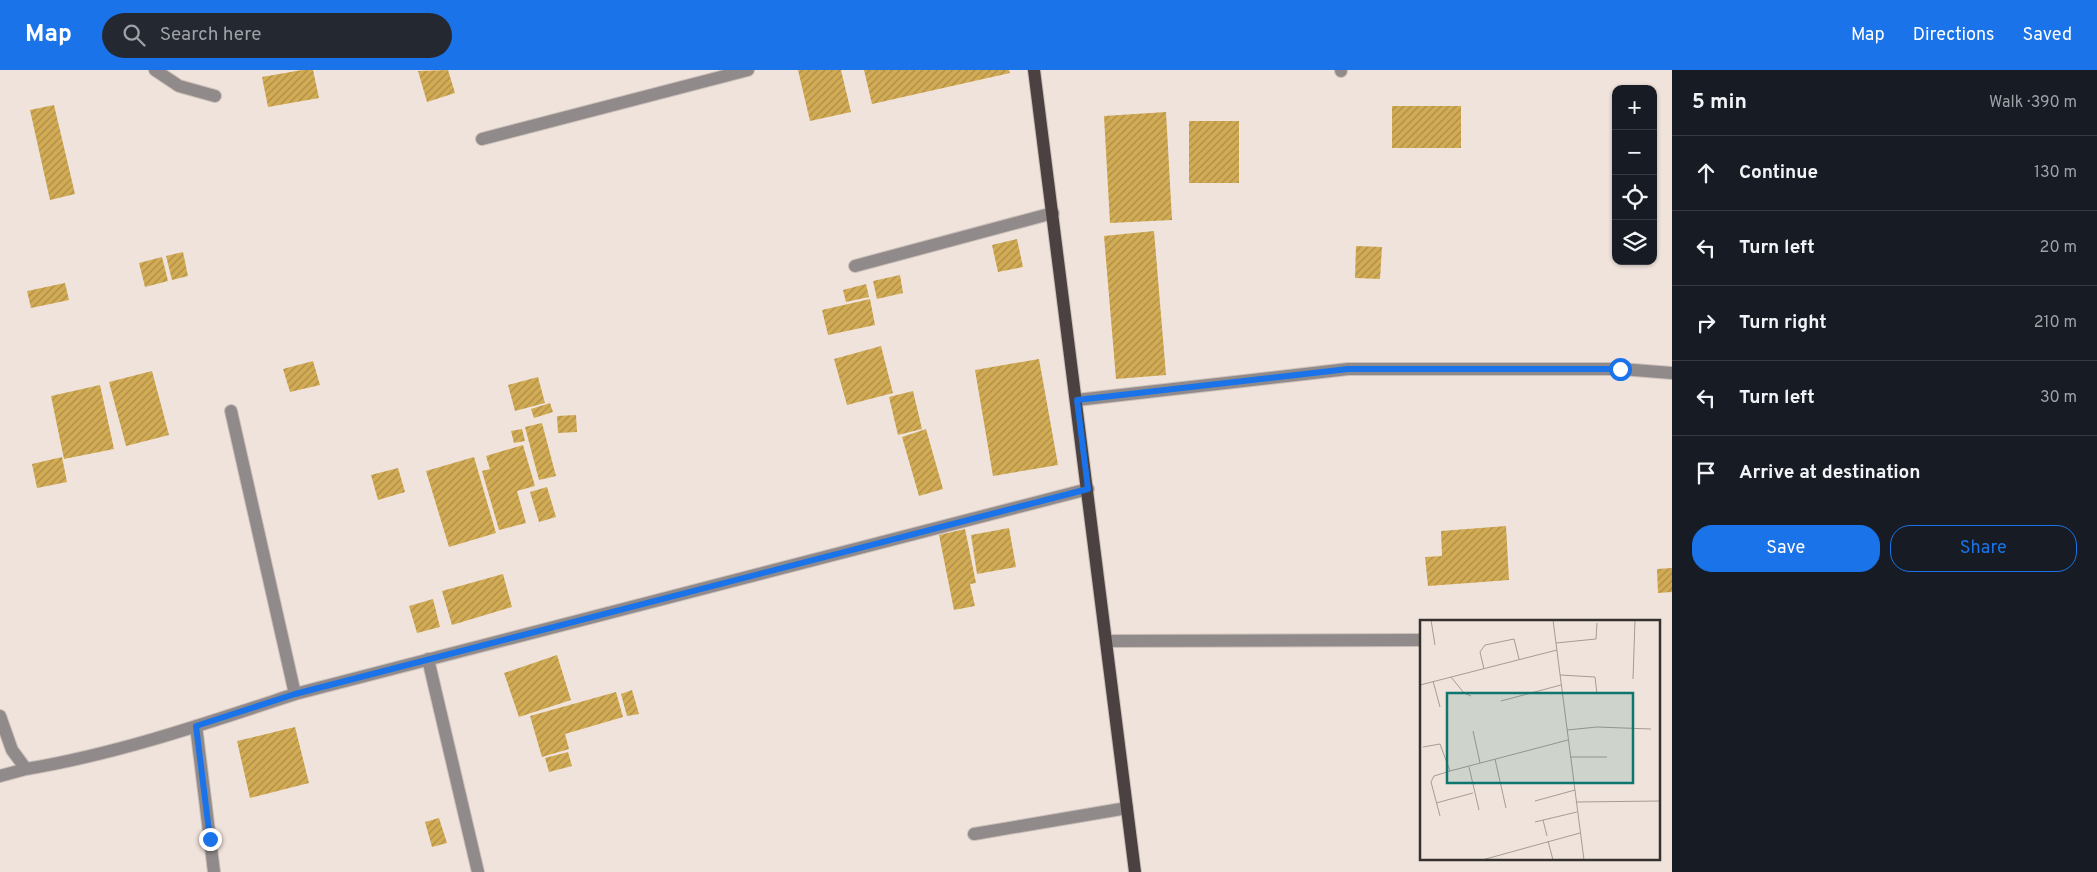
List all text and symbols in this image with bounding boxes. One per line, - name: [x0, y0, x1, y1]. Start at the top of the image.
- search box: [102, 13, 452, 58]
- text: Map: [25, 20, 72, 50]
- icon: search: [120, 21, 148, 49]
- text: Search here: [160, 23, 261, 47]
- text: Map: [1851, 24, 1885, 47]
- text: Directions: [1913, 24, 1995, 47]
- text: Saved: [2023, 24, 2072, 47]
- map controls: [1612, 85, 1657, 265]
- button: +: [1612, 85, 1657, 130]
- text: 5 min: [1692, 89, 1747, 116]
- text: Walk · 390 m: [1989, 93, 2077, 113]
- button: −: [1612, 130, 1657, 175]
- icon: ahead: [1692, 159, 1720, 187]
- text: Continue: [1739, 161, 1818, 185]
- text: 130 m: [2034, 163, 2077, 183]
- button: locate: [1612, 175, 1657, 220]
- button: layers: [1612, 220, 1657, 265]
- icon: left: [1692, 234, 1720, 262]
- text: Turn left: [1739, 236, 1815, 260]
- text: 20 m: [2040, 238, 2077, 258]
- icon: right: [1692, 309, 1720, 337]
- text: Turn right: [1739, 311, 1827, 335]
- text: 210 m: [2034, 313, 2077, 333]
- route start: [1609, 358, 1632, 381]
- icon: left: [1692, 384, 1720, 412]
- text: Turn left: [1739, 386, 1815, 410]
- text: 30 m: [2040, 388, 2077, 408]
- icon: arrive: [1692, 459, 1720, 487]
- text: Arrive at destination: [1739, 461, 1920, 485]
- button: Save: [1692, 525, 1880, 572]
- button: Share: [1890, 525, 2077, 572]
- inset map: [1420, 620, 1660, 860]
- route end: [199, 828, 222, 851]

